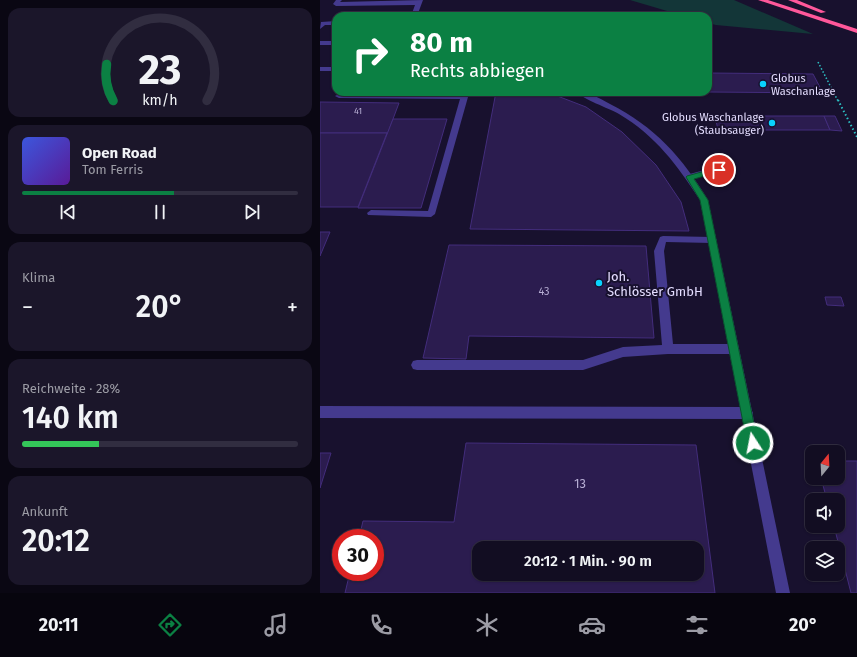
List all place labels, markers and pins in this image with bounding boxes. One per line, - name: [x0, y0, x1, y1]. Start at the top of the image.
- place label: Globus Waschanlage: [771, 72, 835, 98]
- marker: Globus Waschanlage: [758, 79, 768, 89]
- place label: Globus Waschanlage (Staubsauger): [662, 111, 764, 137]
- marker: Globus Waschanlage (Staubsauger): [767, 118, 777, 128]
- pin: [702, 153, 736, 187]
- place label: Joh. Schlösser GmbH: [607, 269, 703, 299]
- marker: Joh. Schlösser GmbH: [594, 278, 604, 288]

